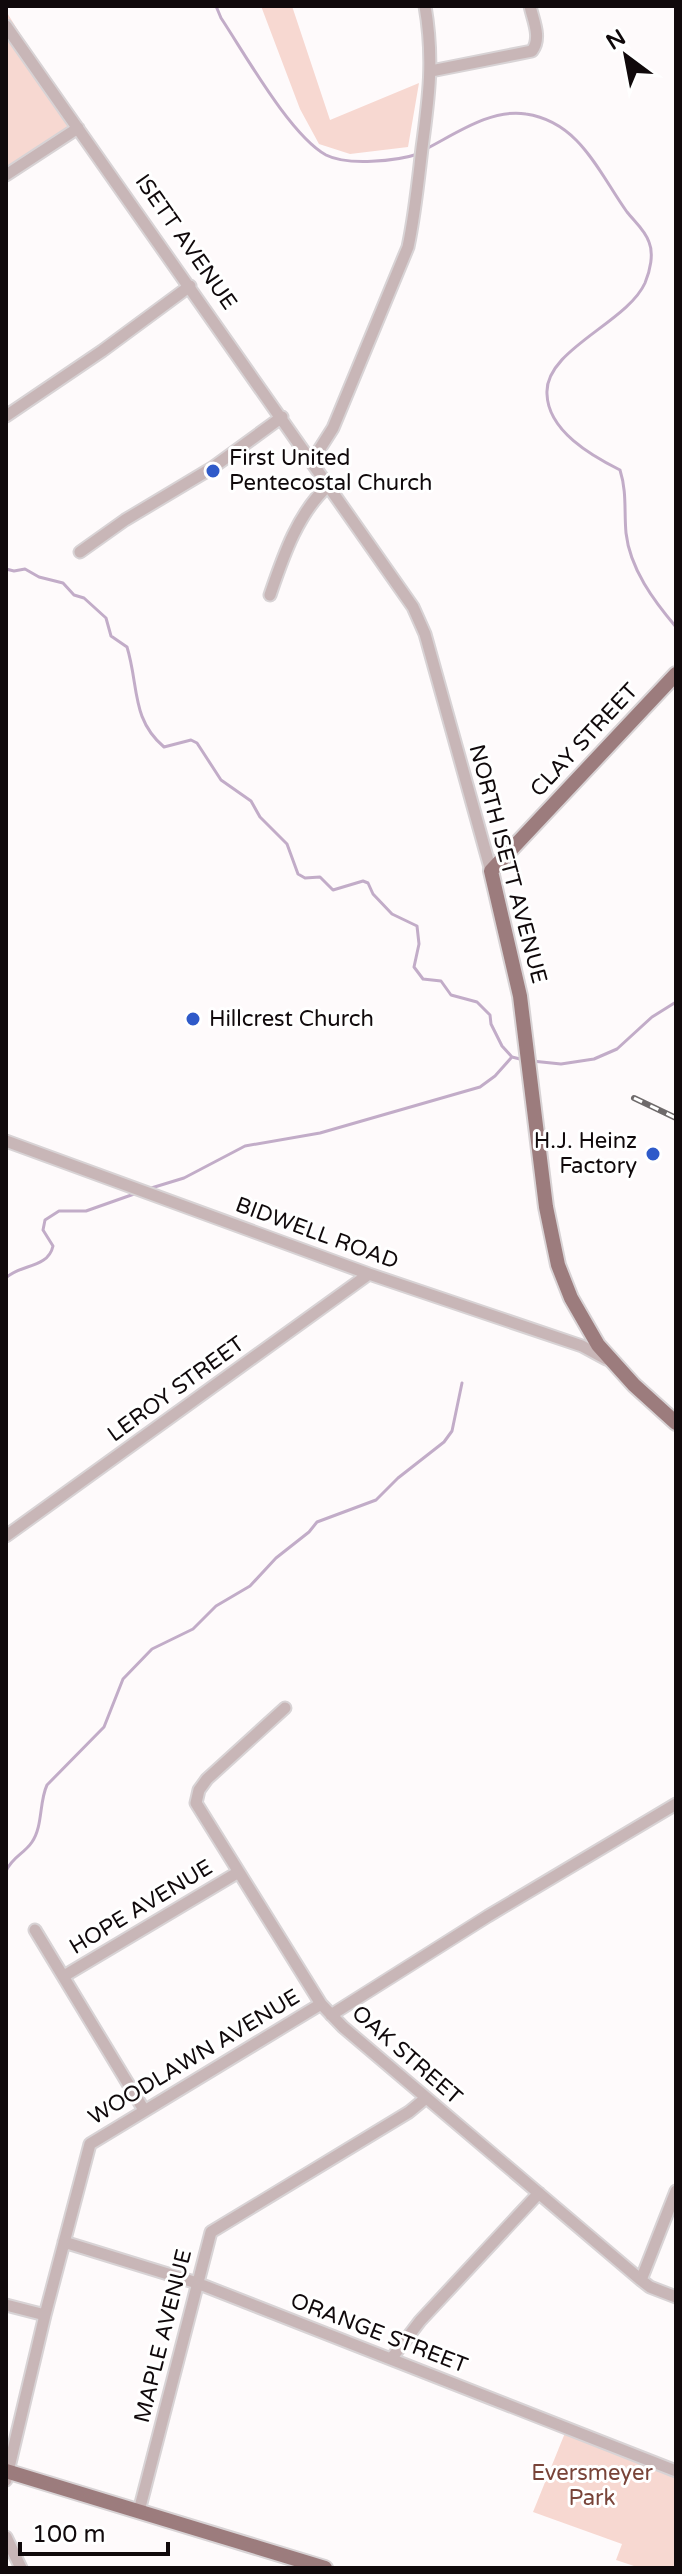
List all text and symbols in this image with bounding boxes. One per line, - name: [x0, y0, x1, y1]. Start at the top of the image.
- north arrow: [586, 16, 666, 96]
- text: N: [602, 24, 630, 56]
- street label: ISETT AVENUE: [130, 169, 242, 315]
- place label: First United Pentecostal Church: [229, 445, 432, 496]
- marker: First United Pentecostal Church: [204, 462, 222, 480]
- street label: CLAY STREET: [525, 677, 644, 802]
- street label: NORTH ISETT AVENUE: [464, 742, 552, 986]
- place label: Hillcrest Church: [209, 1006, 374, 1032]
- marker: Hillcrest Church: [184, 1010, 202, 1028]
- place label: H.J. Heinz Factory: [534, 1128, 637, 1179]
- marker: H.J. Heinz Factory: [644, 1145, 662, 1163]
- street label: BIDWELL ROAD: [232, 1191, 402, 1275]
- street label: LEROY STREET: [103, 1330, 250, 1447]
- street label: HOPE AVENUE: [65, 1854, 217, 1960]
- street label: WOODLAWN AVENUE: [84, 1984, 304, 2130]
- street label: OAK STREET: [347, 2000, 468, 2110]
- street label: MAPLE AVENUE: [129, 2246, 197, 2426]
- street label: ORANGE STREET: [287, 2287, 472, 2379]
- park label: Eversmeyer Park: [531, 2460, 653, 2511]
- scale bar: [20, 2506, 168, 2556]
- text: 100 m: [32, 2520, 106, 2549]

